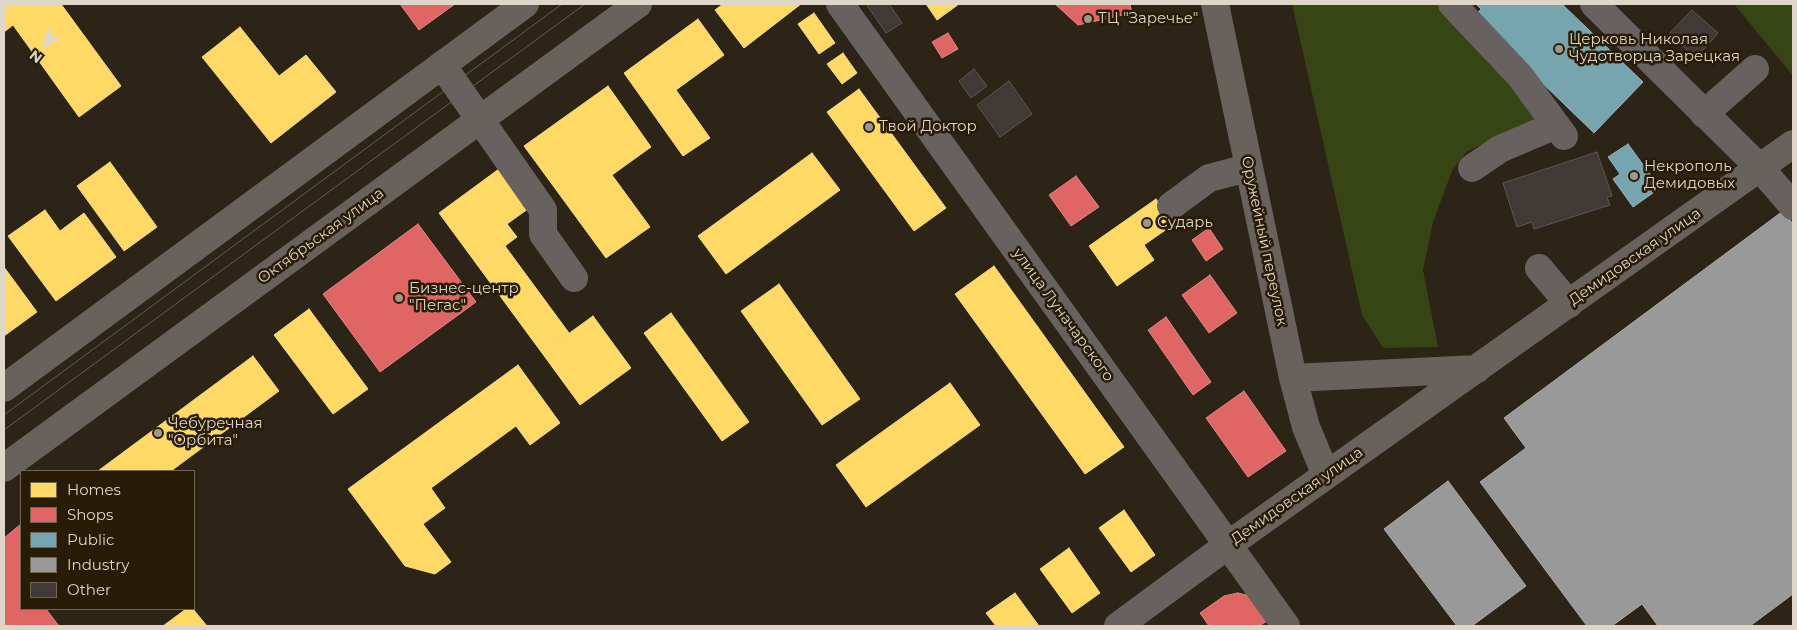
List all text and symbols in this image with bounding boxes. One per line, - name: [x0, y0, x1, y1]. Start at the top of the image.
- place label: ТЦ "Заречье": [1098, 10, 1198, 28]
- marker: ТЦ "Заречье": [1082, 13, 1094, 25]
- north arrow: [20, 20, 70, 70]
- place label: Церковь Николая Чудотворца Зарецкая: [1569, 31, 1740, 66]
- marker: Церковь Николая Чудотворца Зарецкая: [1553, 43, 1565, 55]
- text: N: [26, 46, 46, 67]
- place label: Твой Доктор: [879, 118, 977, 136]
- marker: Твой Доктор: [863, 121, 875, 133]
- street label: Оружейный переулок: [1237, 154, 1291, 328]
- place label: Некрополь Демидовых: [1644, 158, 1735, 193]
- marker: Некрополь Демидовых: [1628, 170, 1640, 182]
- street label: Октябрьская улица: [254, 184, 388, 288]
- street label: Демидовская улица: [1565, 205, 1705, 309]
- place label: Сударь: [1157, 214, 1213, 232]
- marker: Сударь: [1141, 217, 1153, 229]
- street label: улица Луначарского: [1009, 245, 1117, 385]
- place label: Бизнес-центр "Пегас": [409, 280, 519, 315]
- marker: Бизнес-центр "Пегас": [393, 292, 405, 304]
- place label: Чебуречная "Орбита": [168, 415, 263, 450]
- marker: Чебуречная "Орбита": [152, 427, 164, 439]
- street label: Демидовская улица: [1227, 444, 1367, 548]
- legend: [20, 470, 195, 610]
- text: Homes: [67, 480, 121, 499]
- text: Shops: [67, 505, 113, 524]
- text: Public: [67, 530, 115, 549]
- text: Industry: [67, 555, 129, 574]
- text: Other: [67, 580, 111, 599]

